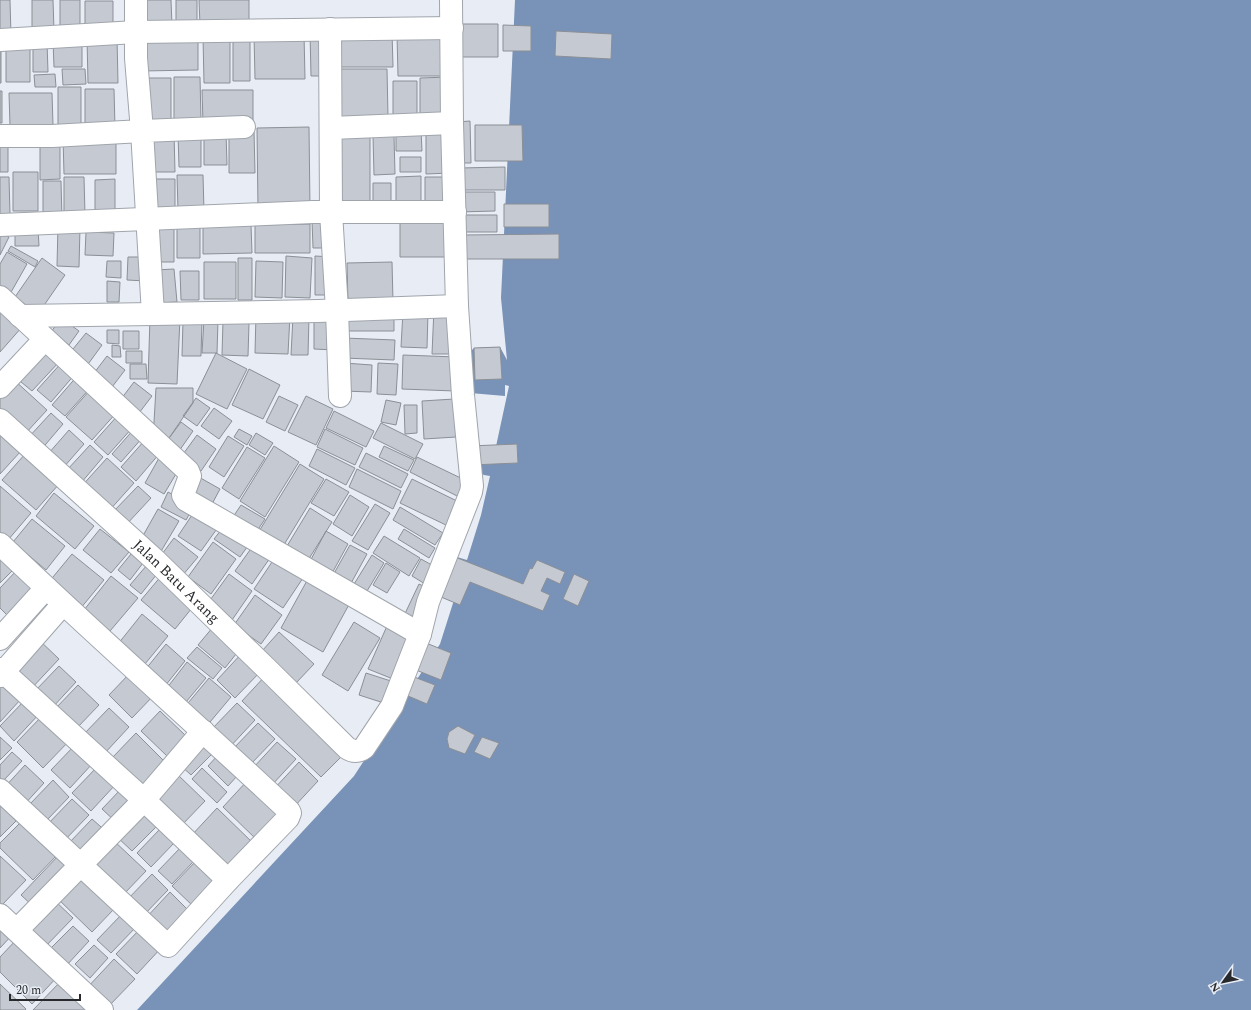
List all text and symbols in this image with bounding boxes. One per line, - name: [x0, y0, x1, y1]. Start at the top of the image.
- street label: Jalan Batu Arang: [127, 534, 225, 629]
- north arrow: [1203, 962, 1243, 1002]
- scale bar: [10, 976, 80, 1002]
- text: N: [1205, 979, 1225, 996]
- text: 20 m: [16, 981, 41, 1000]

